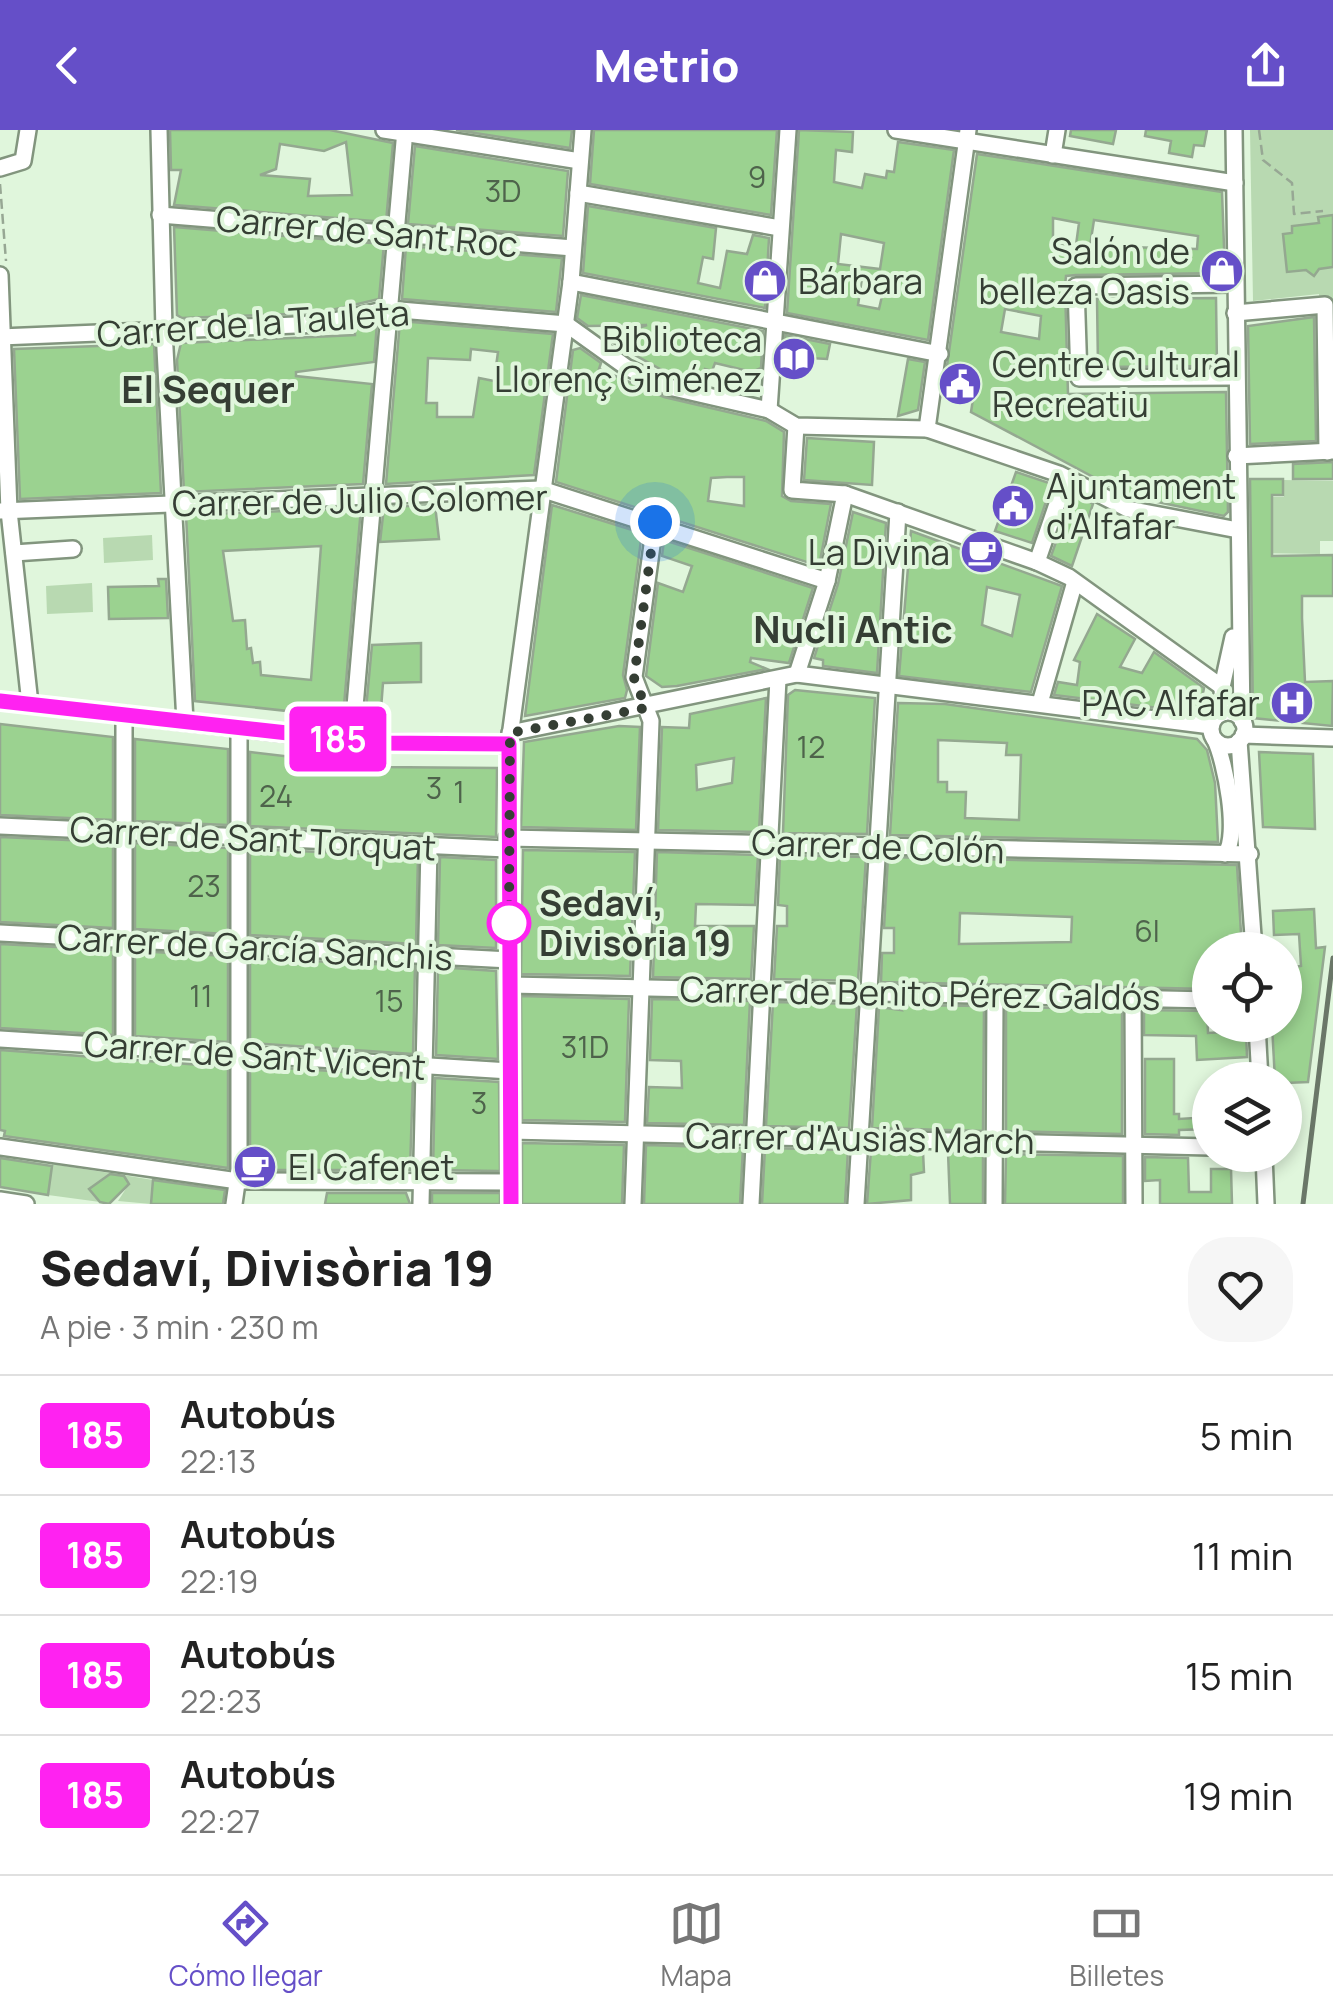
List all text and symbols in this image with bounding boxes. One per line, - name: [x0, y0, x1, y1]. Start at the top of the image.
- text: Metrio: [593, 34, 740, 96]
- icon: back: [40, 38, 95, 93]
- icon: share: [1238, 38, 1293, 93]
- house number: 9: [748, 156, 766, 197]
- house number: 3D: [485, 170, 521, 211]
- street label: Carrer de Sant Roc: [214, 194, 520, 268]
- place label: Salón de belleza Oasis: [978, 227, 1190, 315]
- shop icon: Salón de belleza Oasis: [1199, 248, 1245, 294]
- place label: Bárbara: [798, 257, 923, 305]
- shop icon: Bárbara: [742, 258, 788, 304]
- street label: Carrer de la Tauleta: [95, 288, 411, 358]
- place label: Biblioteca Llorenç Giménez: [494, 315, 762, 403]
- library icon: Biblioteca Llorenç Giménez: [771, 336, 817, 382]
- place label: Centre Cultural Recreatiu: [992, 340, 1240, 428]
- public building icon: Centre Cultural Recreatiu: [937, 361, 983, 407]
- district label: El Sequer: [121, 362, 295, 414]
- place label: Ajuntament d'Alfafar: [1046, 462, 1236, 550]
- street label: Carrer de Julio Colomer: [172, 473, 548, 527]
- public building icon: Ajuntament d'Alfafar: [990, 483, 1036, 529]
- your location: [630, 497, 680, 547]
- place label: La Divina: [808, 528, 950, 576]
- cafe icon: La Divina: [959, 529, 1005, 575]
- district label: Nucli Antic: [753, 602, 953, 654]
- place label: PAC Alfafar: [1081, 679, 1260, 727]
- hospital icon: PAC Alfafar: [1269, 680, 1315, 726]
- line badge: 185: [280, 706, 396, 772]
- text: 185: [309, 715, 367, 763]
- house number: 12: [797, 726, 825, 767]
- house number: 3: [426, 767, 442, 808]
- house number: 1: [453, 771, 465, 812]
- house number: 24: [259, 775, 293, 816]
- street label: Carrer de Sant Torquat: [69, 804, 437, 872]
- street label: Carrer de Colón: [751, 818, 1005, 874]
- house number: 23: [187, 865, 221, 906]
- place label: Sedaví, Divisòria 19: [539, 879, 731, 967]
- marker: Sedaví, Divisòria 19: [488, 902, 530, 944]
- house number: 6I: [1134, 910, 1160, 951]
- street label: Carrer de García Sanchis: [56, 913, 454, 981]
- map controls: [1192, 932, 1302, 1172]
- button: locate: [1192, 932, 1302, 1042]
- street label: Carrer de Benito Pérez Galdós: [679, 965, 1161, 1021]
- house number: 11: [189, 975, 213, 1016]
- house number: 15: [374, 980, 404, 1021]
- street label: Carrer de Sant Vicent: [82, 1019, 428, 1091]
- house number: 31D: [561, 1026, 609, 1067]
- button: layers: [1192, 1062, 1302, 1172]
- house number: 3: [471, 1082, 487, 1123]
- street label: Carrer d'Ausiàs March: [685, 1111, 1035, 1165]
- place label: El Cafenet: [288, 1143, 454, 1191]
- cafe icon: El Cafenet: [232, 1144, 278, 1190]
- text: Sedaví, Divisòria 19: [40, 1235, 494, 1300]
- button: heart: [1188, 1237, 1293, 1342]
- text: A pie · 3 min · 230 m: [40, 1305, 319, 1349]
- text: Autobús: [180, 1387, 336, 1439]
- text: 5 min: [1200, 1409, 1293, 1461]
- text: 185: [66, 1411, 124, 1459]
- text: 22:13: [180, 1439, 256, 1483]
- text: Autobús: [180, 1507, 336, 1559]
- text: 11 min: [1192, 1529, 1293, 1581]
- text: 185: [66, 1531, 124, 1579]
- text: 22:19: [180, 1559, 258, 1603]
- text: Autobús: [180, 1627, 336, 1679]
- text: 15 min: [1185, 1649, 1293, 1701]
- text: 185: [66, 1651, 124, 1699]
- text: 22:23: [180, 1679, 262, 1723]
- text: Autobús: [180, 1747, 336, 1799]
- text: 19 min: [1183, 1769, 1293, 1821]
- text: 185: [66, 1771, 124, 1819]
- text: 22:27: [180, 1799, 260, 1843]
- tab: Cómo llegar: [169, 1896, 323, 1994]
- tab: Mapa: [660, 1896, 732, 1994]
- tab: Billetes: [1069, 1896, 1164, 1994]

